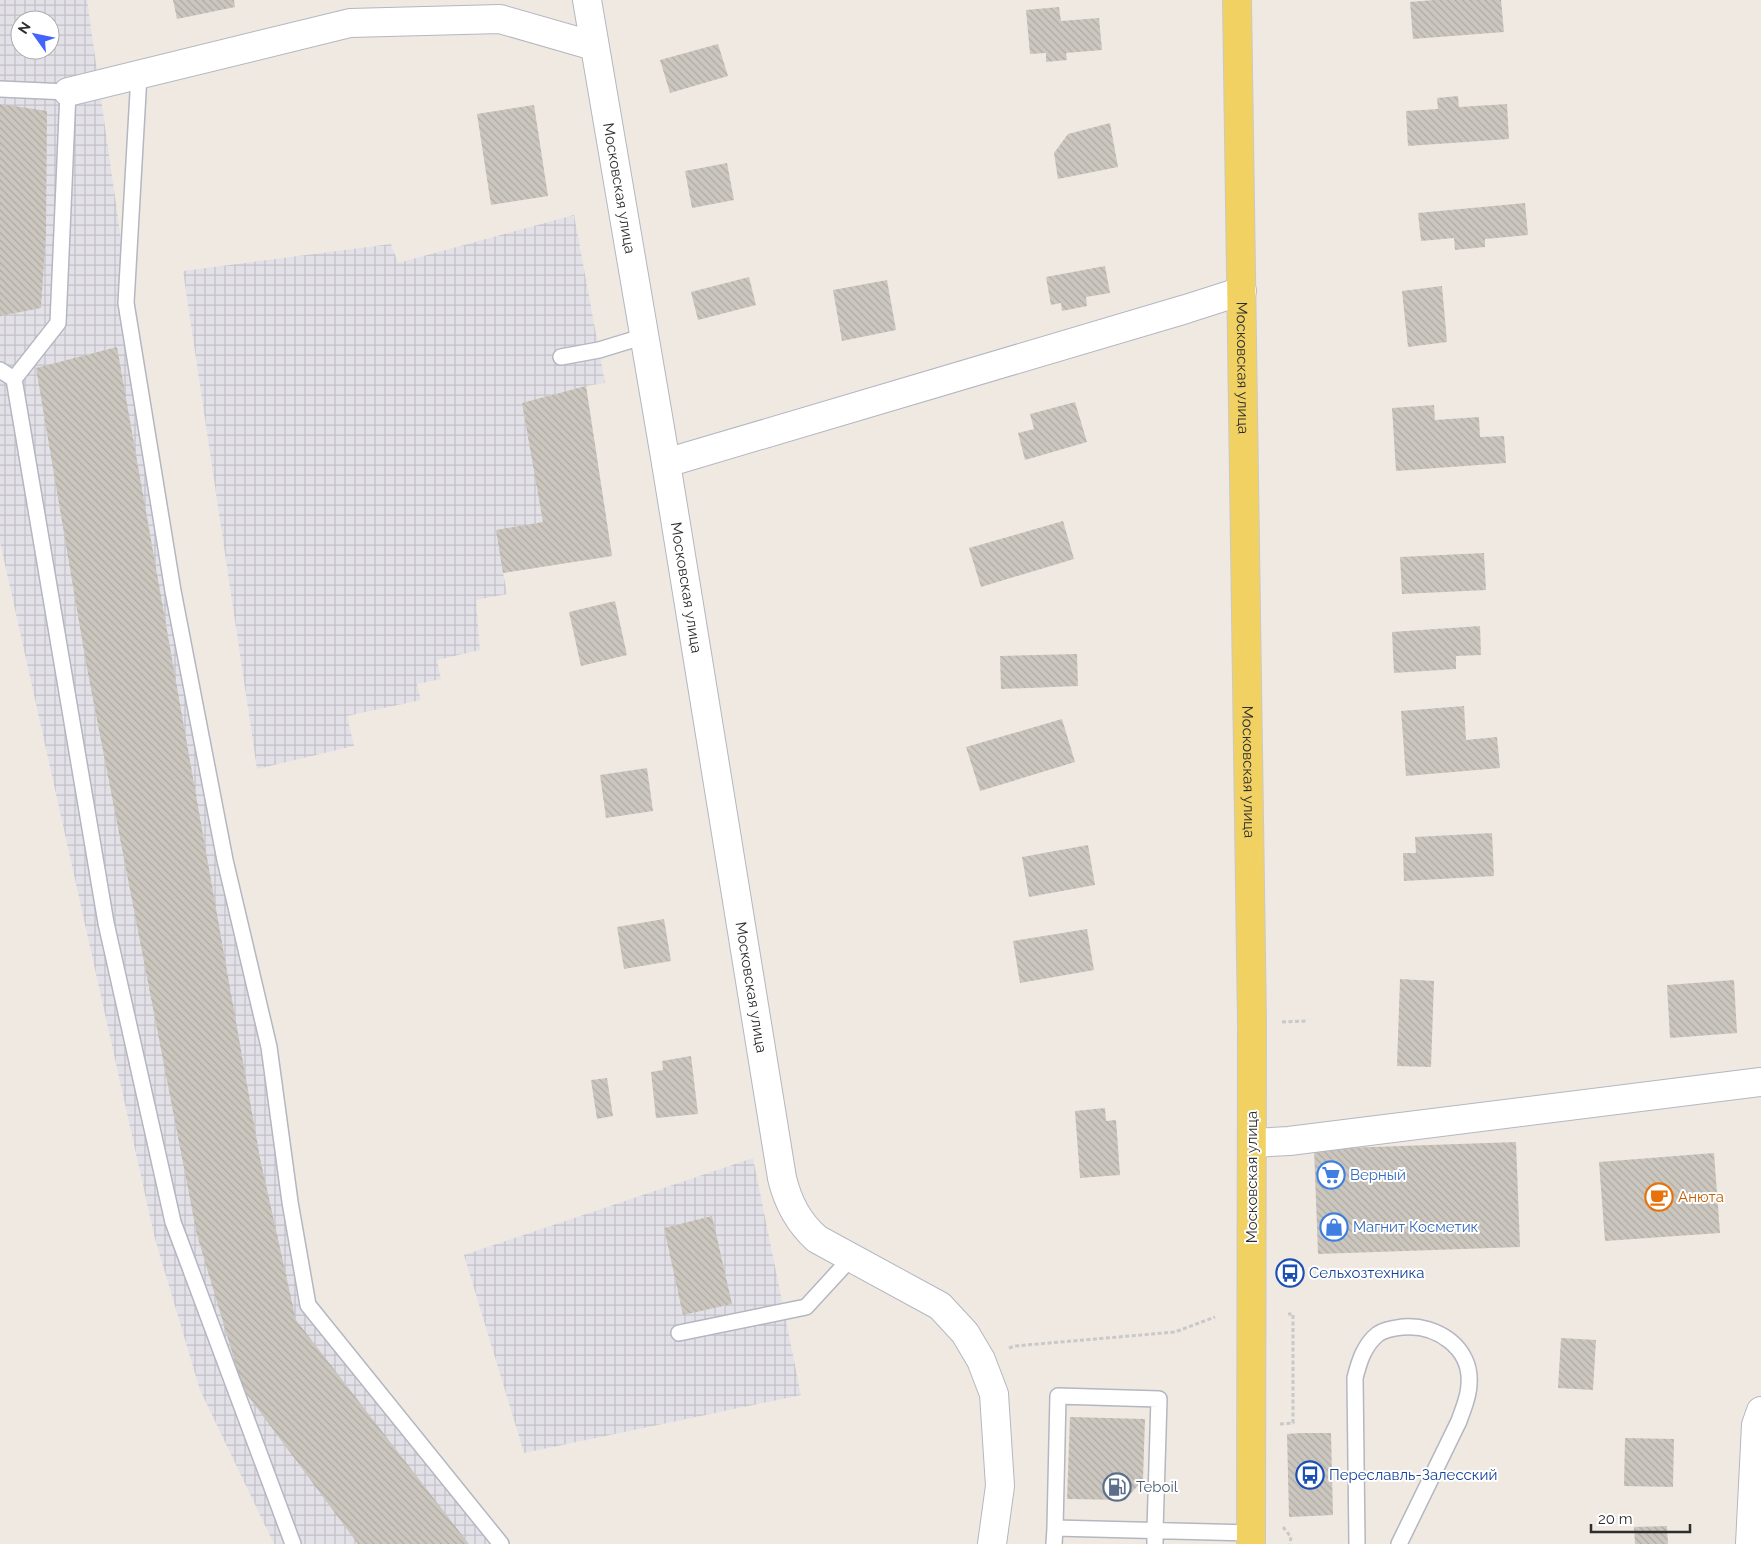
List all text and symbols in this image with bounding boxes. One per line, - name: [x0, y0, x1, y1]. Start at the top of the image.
- north arrow: [10, 10, 60, 60]
- text: N: [14, 19, 34, 37]
- street label: Московская улица: [599, 121, 639, 255]
- street label: Московская улица: [1232, 302, 1252, 434]
- street label: Московская улица: [667, 521, 706, 655]
- street label: Московская улица: [1238, 706, 1258, 838]
- street label: Московская улица: [732, 921, 771, 1054]
- street label: Московская улица: [1243, 1111, 1261, 1243]
- supermarket icon: Верный: [1316, 1160, 1346, 1190]
- place label: Верный: [1350, 1166, 1406, 1184]
- cafe icon: Анюта: [1644, 1182, 1674, 1212]
- place label: Анюта: [1678, 1188, 1724, 1206]
- shop icon: Магнит Косметик: [1319, 1212, 1349, 1242]
- place label: Магнит Косметик: [1353, 1218, 1479, 1236]
- bus stop icon: Сельхозтехника: [1275, 1258, 1305, 1288]
- place label: Сельхозтехника: [1309, 1264, 1424, 1282]
- bus stop icon: Переславль-Залесский: [1295, 1460, 1325, 1490]
- place label: Переславль-Залесский: [1329, 1466, 1497, 1484]
- fuel station icon: Teboil: [1102, 1472, 1132, 1502]
- place label: Teboil: [1136, 1478, 1179, 1496]
- scale bar: [1591, 1502, 1690, 1534]
- text: 20 m: [1598, 1510, 1633, 1528]

